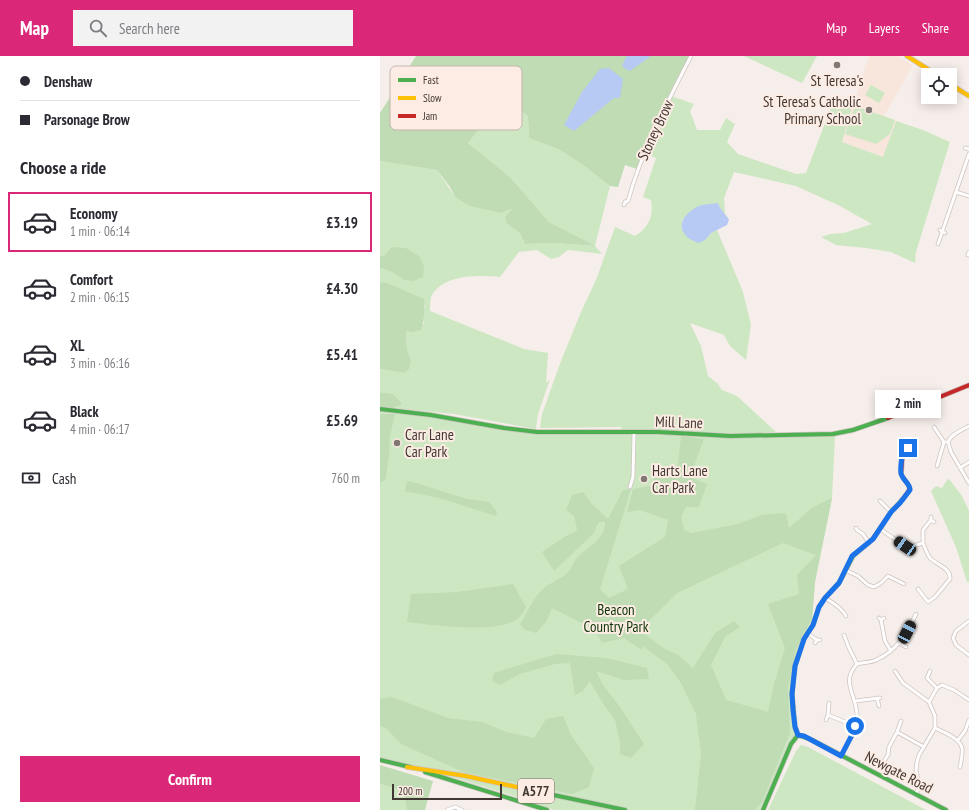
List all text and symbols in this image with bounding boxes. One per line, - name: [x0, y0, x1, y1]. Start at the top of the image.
- search box: [73, 10, 353, 46]
- text: Map: [20, 16, 49, 40]
- icon: search: [87, 17, 109, 39]
- text: Search here: [119, 19, 180, 38]
- text: Map: [826, 19, 847, 37]
- text: Layers: [869, 19, 900, 37]
- text: Share: [922, 19, 949, 37]
- marker: St Teresa's: [832, 60, 842, 70]
- legend: [390, 66, 522, 130]
- map controls: [921, 68, 957, 104]
- button: locate: [921, 68, 957, 104]
- place label: St Teresa's: [811, 71, 863, 90]
- text: Denshaw: [44, 72, 92, 91]
- text: Fast: [423, 73, 439, 87]
- text: Slow: [423, 91, 442, 105]
- place label: St Teresa's Catholic Primary School: [763, 92, 862, 128]
- street label: Stoney Brow: [633, 97, 677, 163]
- marker: St Teresa's Catholic Primary School: [864, 105, 874, 115]
- text: Jam: [422, 109, 437, 123]
- text: Parsonage Brow: [44, 110, 130, 129]
- text: Choose a ride: [20, 156, 106, 179]
- icon: car: [22, 204, 58, 240]
- text: Economy: [70, 204, 118, 223]
- text: £3.19: [326, 213, 358, 232]
- text: 1 min · 06:14: [70, 223, 130, 240]
- icon: car: [22, 270, 58, 306]
- text: Comfort: [70, 270, 113, 289]
- text: £4.30: [326, 279, 358, 298]
- text: 2 min · 06:15: [70, 289, 130, 306]
- icon: car: [22, 336, 58, 372]
- text: XL: [70, 336, 84, 355]
- text: £5.41: [326, 345, 358, 364]
- text: 3 min · 06:16: [70, 355, 130, 372]
- callout: 2 min: [875, 390, 941, 418]
- text: 2 min: [895, 395, 921, 412]
- icon: car: [22, 402, 58, 438]
- text: Black: [70, 402, 99, 421]
- text: £5.69: [326, 411, 358, 430]
- street label: Mill Lane: [655, 412, 703, 432]
- text: 4 min · 06:17: [70, 421, 130, 438]
- place label: Carr Lane Car Park: [405, 425, 454, 461]
- marker: Carr Lane Car Park: [392, 438, 402, 448]
- route end: [899, 439, 917, 457]
- place label: Harts Lane Car Park: [652, 461, 708, 497]
- icon: cash: [20, 467, 42, 489]
- text: Cash: [52, 469, 76, 488]
- text: 760 m: [331, 470, 360, 487]
- marker: Harts Lane Car Park: [639, 474, 649, 484]
- car: [892, 534, 918, 558]
- park label: Beacon Country Park: [584, 600, 649, 636]
- car: [896, 619, 918, 645]
- route start: [846, 717, 864, 735]
- street label: Newgate Road: [862, 747, 936, 797]
- button: Confirm: [20, 756, 360, 802]
- road number: A577: [518, 779, 554, 803]
- scale bar: [392, 782, 502, 801]
- text: 200 m: [398, 784, 422, 798]

